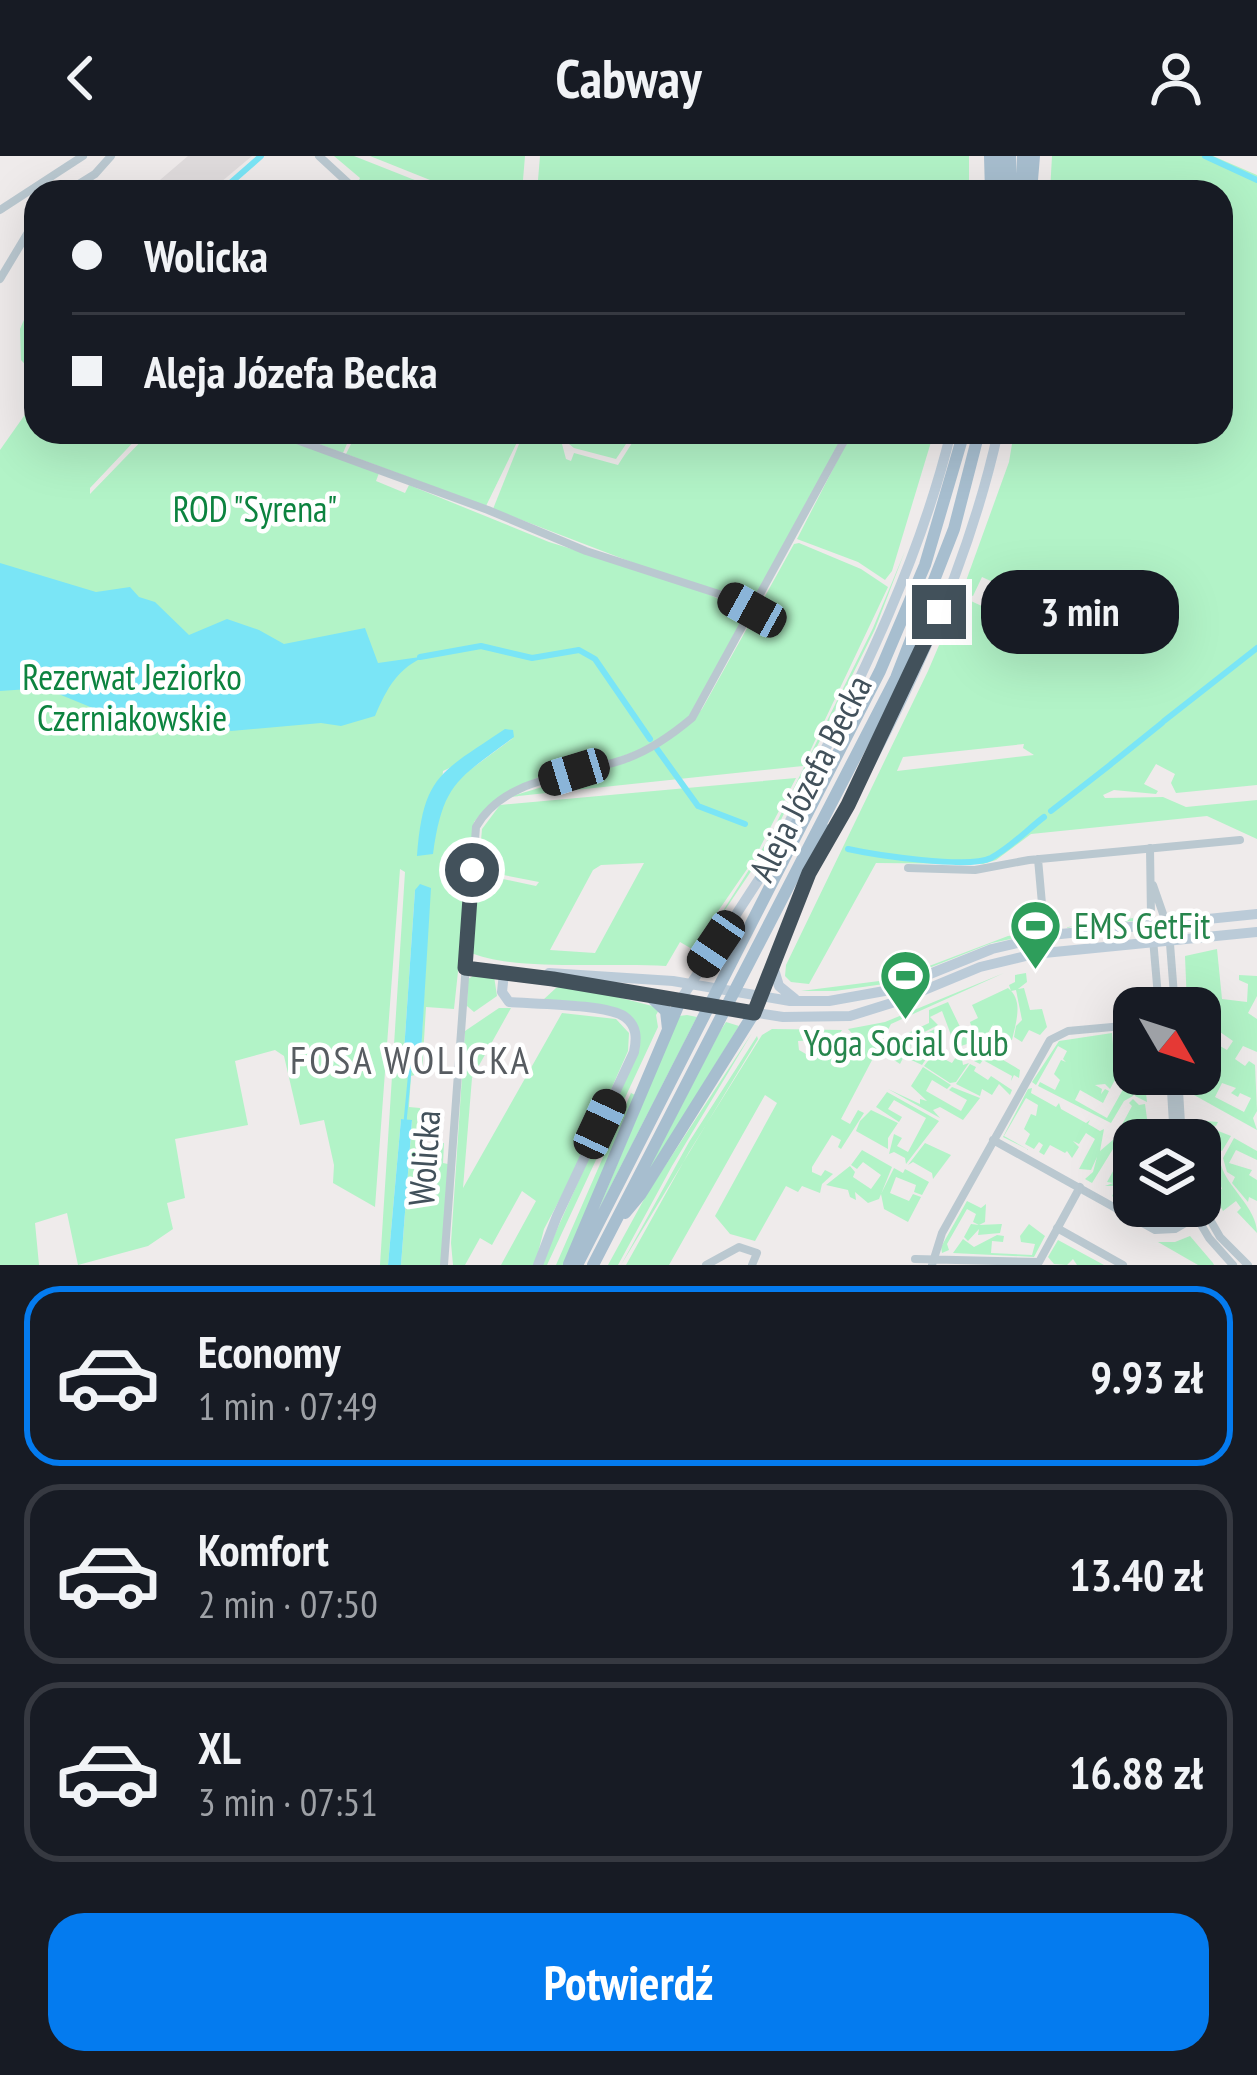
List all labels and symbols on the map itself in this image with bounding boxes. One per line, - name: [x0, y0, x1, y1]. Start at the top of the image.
- park label: ROD "Syrena": [173, 485, 337, 532]
- callout: 3 min: [981, 570, 1179, 654]
- car: [712, 577, 792, 643]
- route end: [912, 585, 966, 639]
- park label: Rezerwat Jeziorko Czerniakowskie: [22, 653, 242, 741]
- street label: Aleja Józefa Becka: [737, 667, 882, 889]
- car: [534, 744, 614, 800]
- route start: [445, 843, 499, 897]
- sports icon: EMS GetFit: [1007, 898, 1063, 972]
- place label: EMS GetFit: [1074, 902, 1211, 949]
- car: [681, 904, 751, 984]
- sports icon: Yoga Social Club: [878, 947, 934, 1021]
- north arrow: [1113, 987, 1221, 1095]
- place label: Yoga Social Club: [803, 1019, 1009, 1066]
- district label: FOSA WOLICKA: [290, 1034, 532, 1085]
- car: [568, 1084, 632, 1164]
- street label: Wolicka: [397, 1109, 450, 1207]

